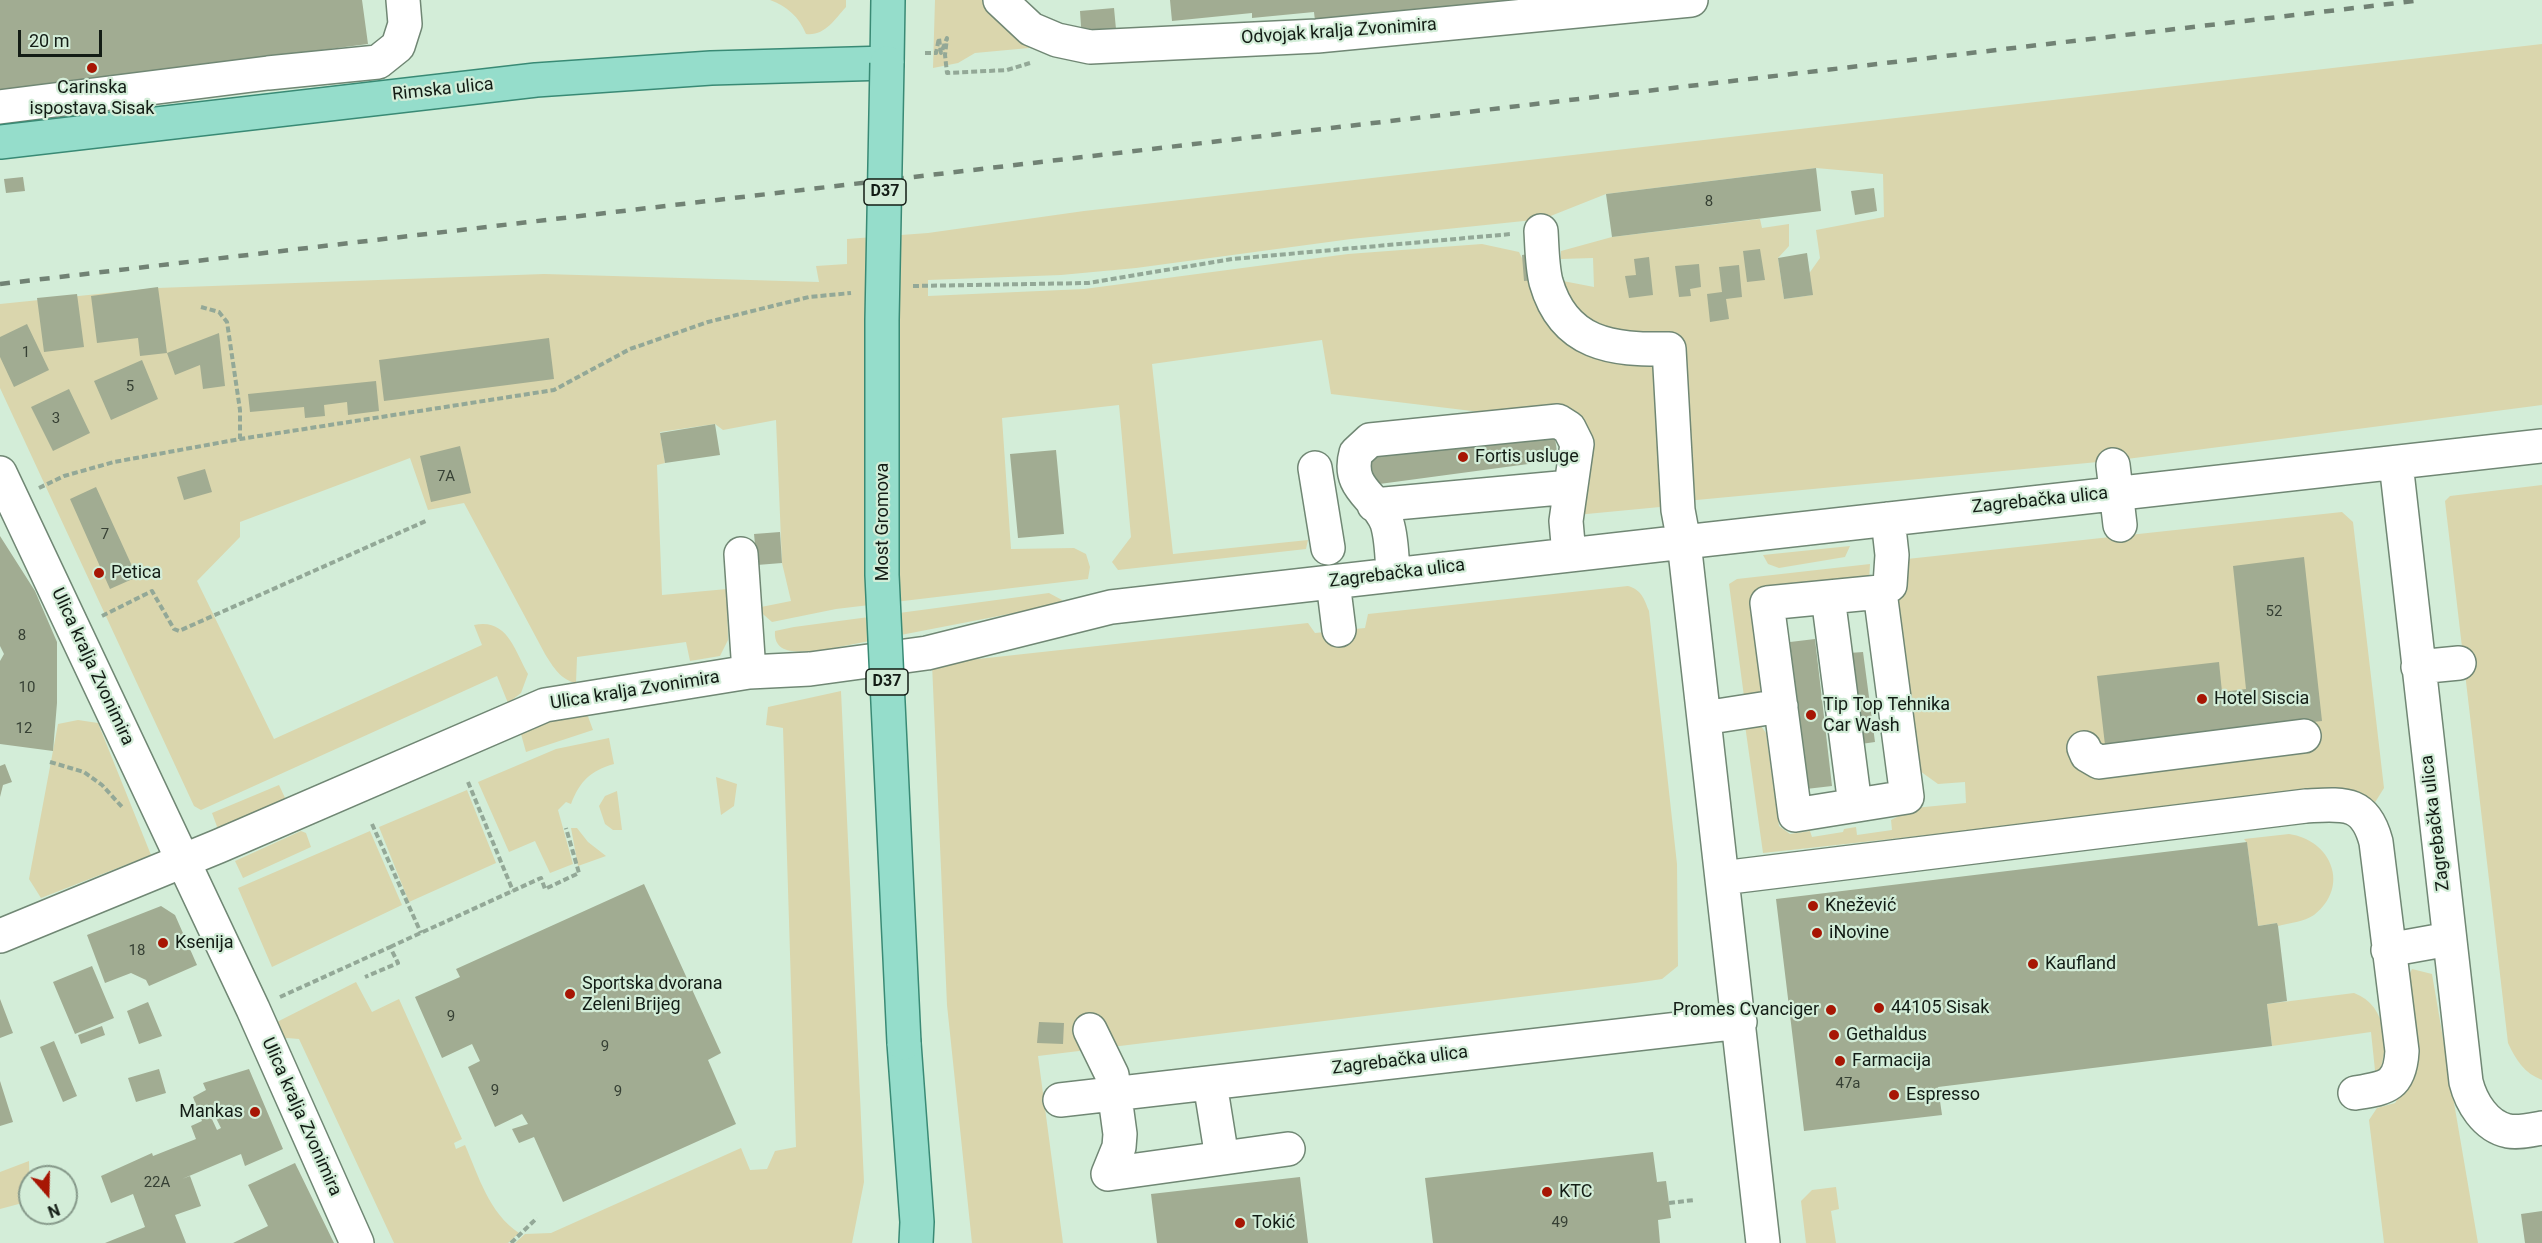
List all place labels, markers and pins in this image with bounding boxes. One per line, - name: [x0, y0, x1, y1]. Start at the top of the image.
- marker: Carinska ispostava Sisak: [85, 61, 99, 75]
- place label: Carinska ispostava Sisak: [30, 77, 154, 119]
- place label: Fortis usluge: [1475, 446, 1579, 468]
- marker: Fortis usluge: [1456, 450, 1470, 464]
- place label: Petica: [111, 562, 161, 584]
- marker: Petica: [92, 566, 106, 580]
- place label: Hotel Siscia: [2214, 688, 2309, 710]
- marker: Hotel Siscia: [2195, 692, 2209, 706]
- place label: Tip Top Tehnika Car Wash: [1823, 694, 1950, 736]
- marker: Tip Top Tehnika Car Wash: [1804, 708, 1818, 722]
- place label: Knežević: [1825, 895, 1896, 917]
- marker: Knežević: [1806, 899, 1820, 913]
- place label: iNovine: [1829, 922, 1889, 944]
- marker: iNovine: [1810, 926, 1824, 940]
- place label: Ksenija: [175, 932, 234, 954]
- marker: Ksenija: [156, 936, 170, 950]
- place label: Kaufland: [2045, 953, 2116, 975]
- marker: Kaufland: [2026, 957, 2040, 971]
- place label: Sportska dvorana Zeleni Brijeg: [582, 973, 722, 1016]
- marker: Sportska dvorana Zeleni Brijeg: [563, 987, 577, 1001]
- place label: 44105 Sisak: [1891, 997, 1989, 1019]
- place label: Promes Cvanciger: [1673, 999, 1819, 1021]
- marker: 44105 Sisak: [1872, 1001, 1886, 1015]
- marker: Promes Cvanciger: [1824, 1003, 1838, 1017]
- place label: Gethaldus: [1846, 1024, 1927, 1046]
- marker: Gethaldus: [1827, 1028, 1841, 1042]
- place label: Farmacija: [1852, 1050, 1931, 1072]
- marker: Farmacija: [1833, 1054, 1847, 1068]
- place label: Espresso: [1906, 1084, 1980, 1106]
- marker: Espresso: [1887, 1088, 1901, 1102]
- place label: Mankas: [179, 1101, 243, 1123]
- marker: Mankas: [248, 1105, 262, 1119]
- place label: KTC: [1559, 1181, 1593, 1203]
- marker: KTC: [1540, 1185, 1554, 1199]
- place label: Tokić: [1252, 1212, 1295, 1234]
- marker: Tokić: [1233, 1216, 1247, 1230]

